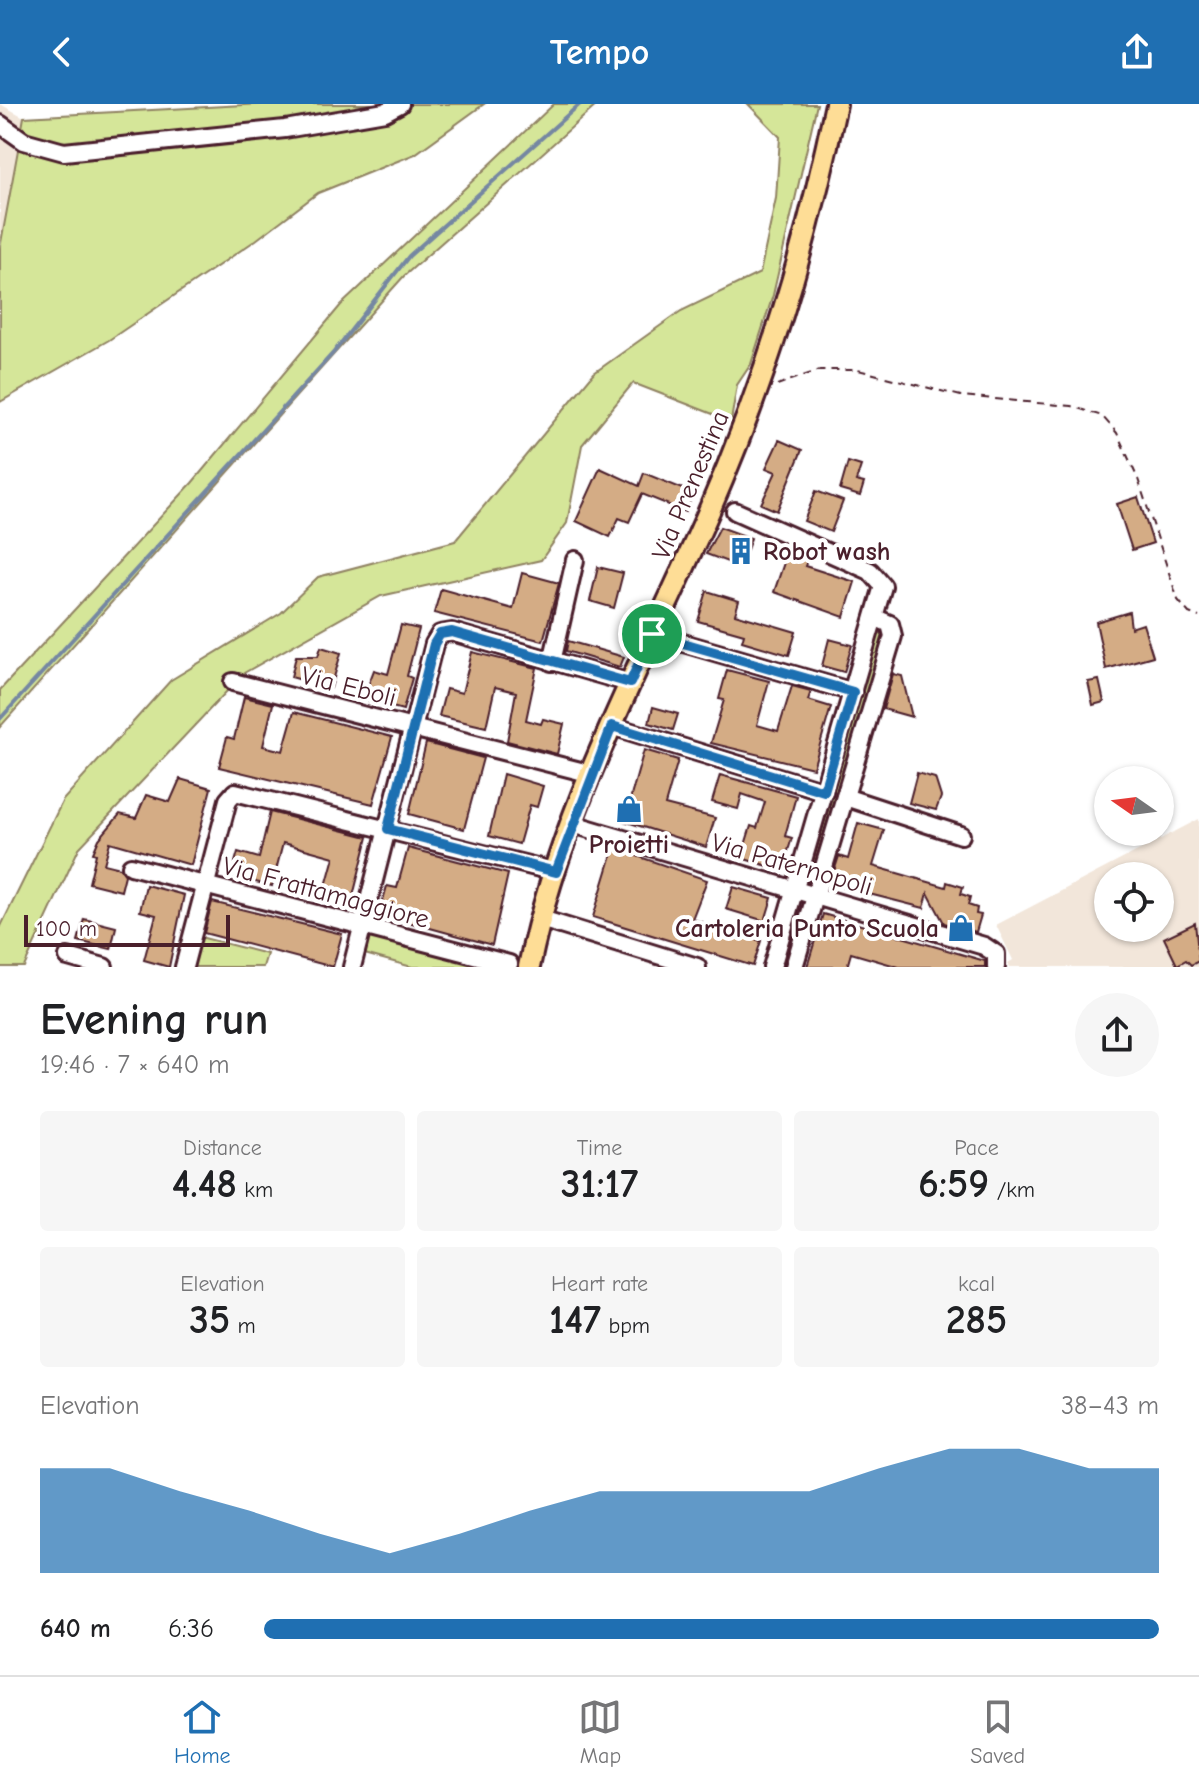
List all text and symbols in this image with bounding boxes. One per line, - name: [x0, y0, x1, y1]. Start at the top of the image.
- icon: back: [40, 30, 84, 74]
- icon: share: [1115, 30, 1159, 74]
- text: Tempo: [550, 32, 649, 73]
- street label: Via Prenestina: [646, 406, 736, 564]
- building icon: Robot wash: [726, 536, 756, 566]
- place label: Robot wash: [763, 537, 890, 567]
- pin: [618, 600, 686, 668]
- icon: arrive: [630, 612, 674, 656]
- street label: Via Eboli: [298, 661, 399, 713]
- north arrow: [1094, 766, 1174, 846]
- map controls: [1094, 766, 1174, 942]
- shop icon: Proietti: [614, 794, 644, 824]
- street label: Via Paternopoli: [708, 828, 876, 902]
- place label: Proietti: [589, 830, 669, 860]
- street label: Via Frattamaggiore: [219, 851, 432, 935]
- button: locate: [1094, 862, 1174, 942]
- scale bar: [24, 911, 230, 947]
- shop icon: Cartoleria Punto Scuola: [946, 913, 976, 943]
- place label: Cartoleria Punto Scuola: [675, 914, 939, 944]
- text: 100 m: [36, 916, 97, 942]
- button: share: [1075, 993, 1159, 1077]
- text: Evening run: [40, 994, 268, 1045]
- text: 19:46 · 7 × 640 m: [40, 1050, 230, 1080]
- text: Distance: [183, 1135, 262, 1161]
- text: Time: [577, 1135, 622, 1161]
- text: Pace: [954, 1135, 999, 1161]
- text: 4.48: [172, 1161, 237, 1207]
- text: 31:17: [561, 1161, 638, 1207]
- text: 6:59: [918, 1161, 989, 1207]
- text: km: [237, 1177, 273, 1203]
- text: /km: [989, 1177, 1035, 1203]
- text: Elevation: [180, 1271, 265, 1297]
- text: Heart rate: [551, 1271, 648, 1297]
- text: kcal: [958, 1271, 995, 1297]
- text: 35: [189, 1297, 230, 1343]
- text: 147: [549, 1297, 601, 1343]
- text: 285: [946, 1297, 1007, 1343]
- text: m: [230, 1313, 256, 1339]
- text: bpm: [601, 1313, 650, 1339]
- text: Elevation: [40, 1391, 140, 1421]
- text: 38–43 m: [1061, 1391, 1159, 1421]
- text: 640 m: [40, 1614, 111, 1644]
- text: 6:36: [168, 1614, 214, 1644]
- tab: Home: [174, 1695, 231, 1769]
- tab: Map: [578, 1695, 622, 1769]
- tab: Saved: [970, 1695, 1025, 1769]

